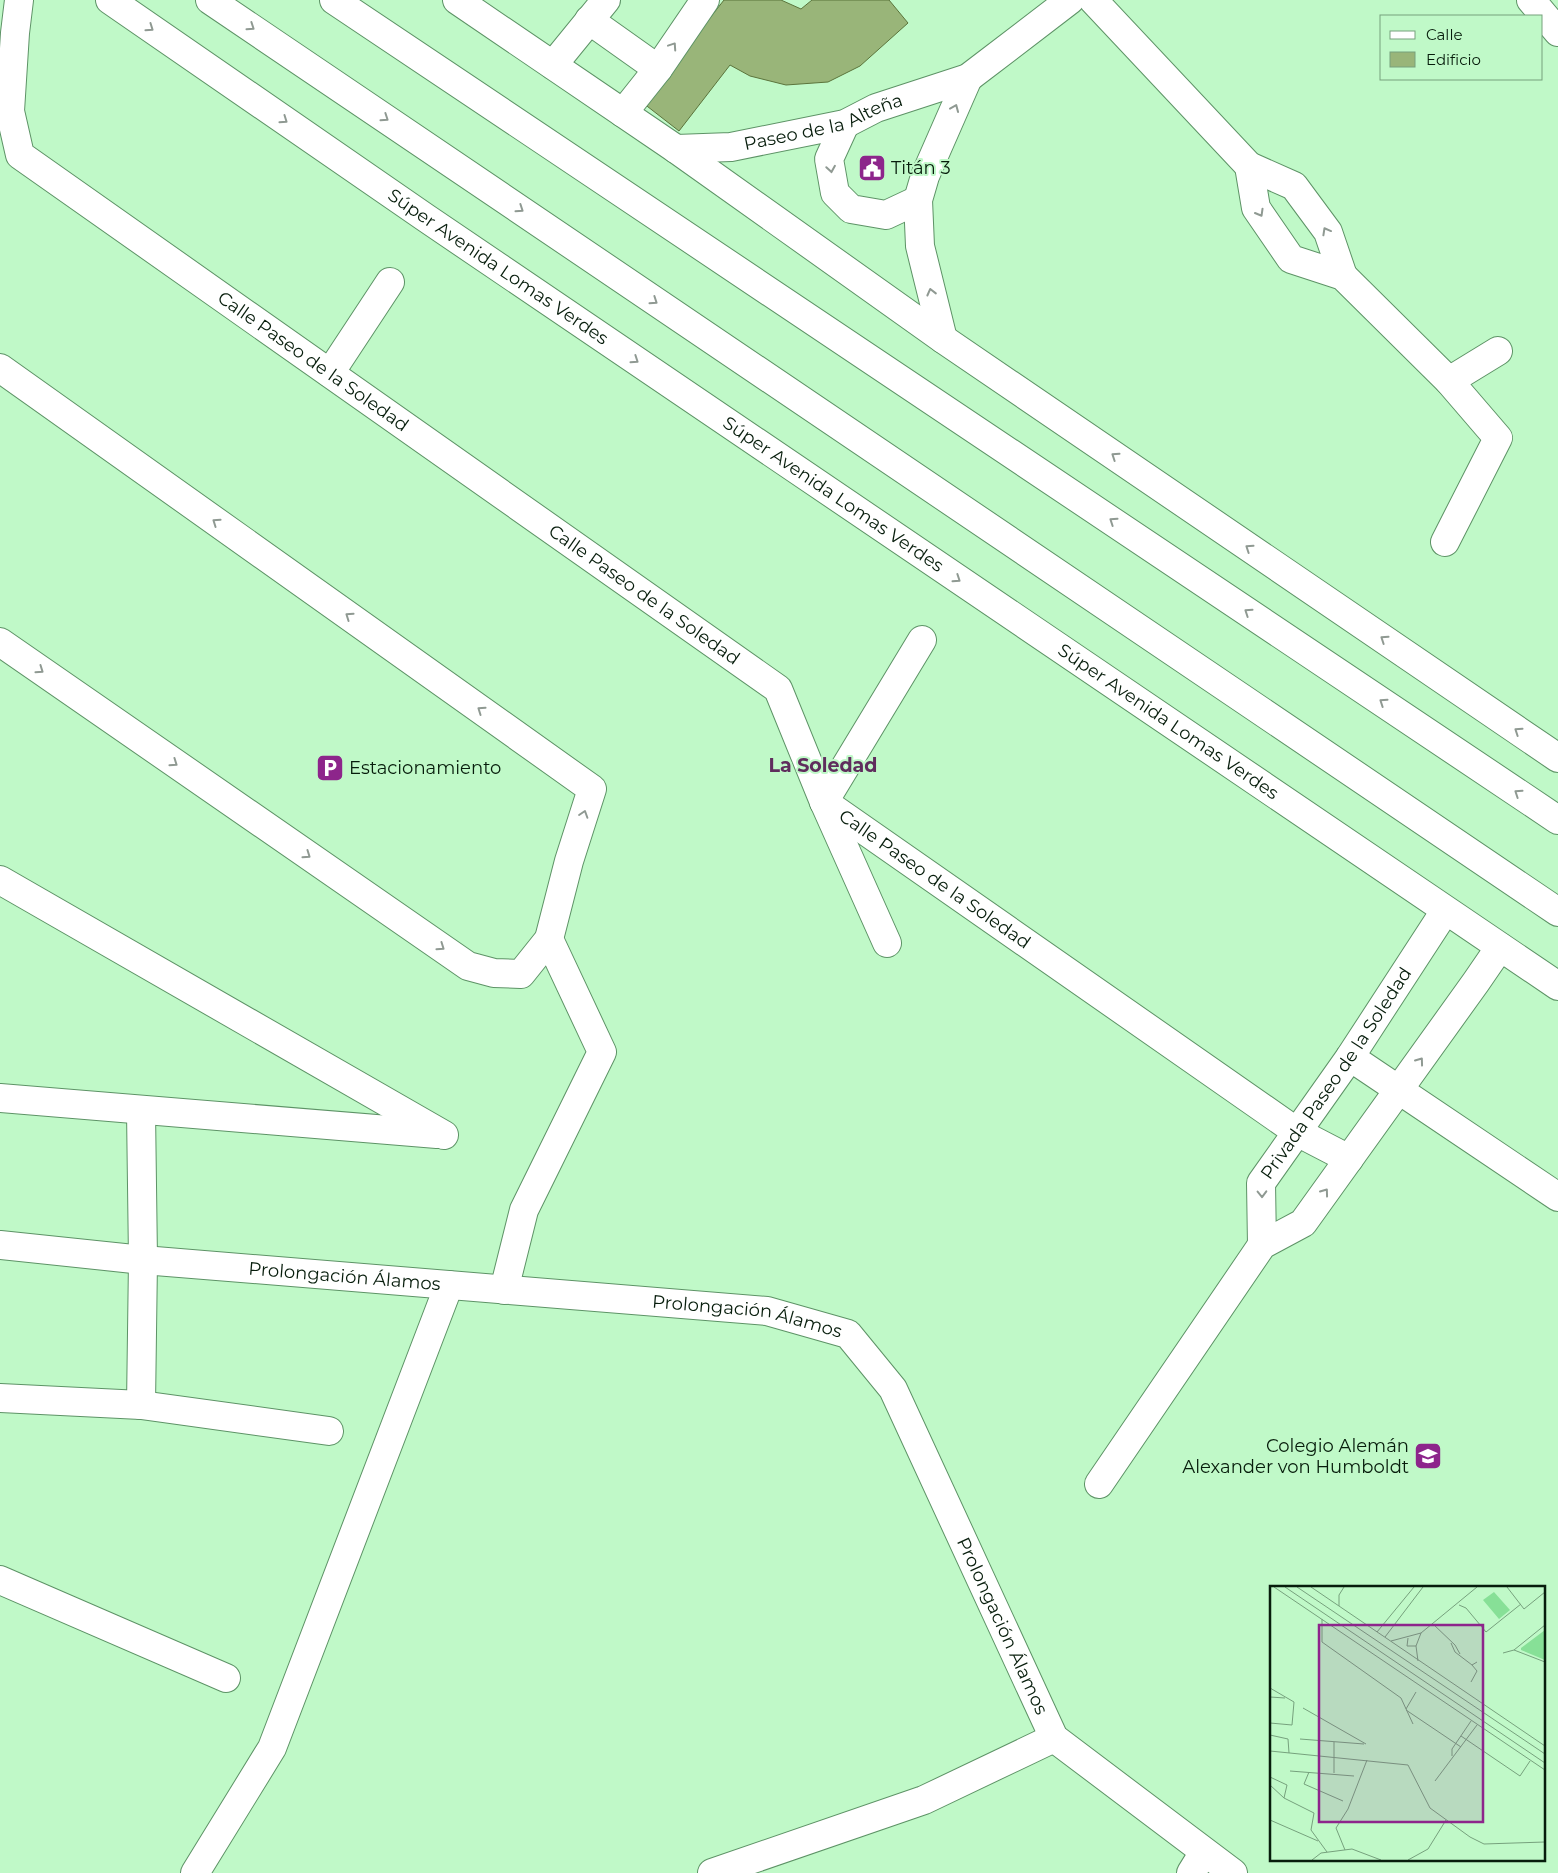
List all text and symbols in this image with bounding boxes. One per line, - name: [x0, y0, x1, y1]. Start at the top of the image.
- legend: [1380, 15, 1543, 80]
- one-way arrow: [245, 21, 254, 30]
- one-way arrow: [145, 22, 154, 31]
- text: Calle: [1426, 25, 1463, 44]
- one-way arrow: [667, 43, 676, 52]
- text: Edificio: [1426, 50, 1481, 69]
- street label: Paseo de la Alteña: [742, 89, 905, 155]
- one-way arrow: [949, 104, 960, 113]
- one-way arrow: [379, 112, 389, 121]
- one-way arrow: [278, 114, 288, 123]
- public building icon: Titán 3: [857, 153, 887, 183]
- place label: Titán 3: [891, 157, 951, 179]
- one-way arrow: [825, 165, 836, 173]
- street label: Súper Avenida Lomas Verdes: [384, 184, 613, 350]
- one-way arrow: [515, 203, 524, 213]
- one-way arrow: [1254, 207, 1264, 216]
- one-way arrow: [1322, 227, 1332, 236]
- street label: Calle Paseo de la Soledad: [213, 287, 413, 436]
- one-way arrow: [926, 287, 937, 296]
- one-way arrow: [649, 294, 658, 304]
- one-way arrow: [629, 354, 639, 363]
- street label: Súper Avenida Lomas Verdes: [719, 412, 948, 577]
- one-way arrow: [1111, 453, 1121, 462]
- one-way arrow: [1109, 518, 1118, 527]
- one-way arrow: [213, 519, 222, 528]
- street label: Calle Paseo de la Soledad: [544, 520, 744, 670]
- one-way arrow: [1245, 544, 1254, 554]
- one-way arrow: [952, 573, 961, 582]
- one-way arrow: [1244, 609, 1253, 618]
- one-way arrow: [345, 613, 355, 622]
- one-way arrow: [1380, 636, 1389, 645]
- street label: Súper Avenida Lomas Verdes: [1054, 639, 1283, 804]
- one-way arrow: [34, 664, 44, 673]
- one-way arrow: [1379, 699, 1388, 708]
- one-way arrow: [478, 707, 487, 716]
- one-way arrow: [1514, 728, 1524, 737]
- parking icon: Estacionamiento: [315, 753, 345, 783]
- district label: La Soledad: [768, 754, 878, 777]
- one-way arrow: [168, 757, 178, 766]
- place label: Estacionamiento: [349, 757, 501, 779]
- one-way arrow: [1514, 790, 1523, 799]
- street label: Calle Paseo de la Soledad: [835, 805, 1035, 954]
- one-way arrow: [578, 811, 588, 819]
- one-way arrow: [302, 849, 311, 858]
- one-way arrow: [435, 941, 445, 950]
- street label: Privada Paseo de la Soledad: [1256, 963, 1416, 1184]
- one-way arrow: [1414, 1057, 1423, 1066]
- one-way arrow: [1319, 1188, 1328, 1198]
- one-way arrow: [1256, 1190, 1267, 1198]
- street label: Prolongación Álamos: [248, 1258, 442, 1295]
- street label: Prolongación Álamos: [651, 1291, 845, 1343]
- place label: Colegio Alemán Alexander von Humboldt: [1182, 1435, 1409, 1478]
- school or university icon: Colegio Alemán Alexander von Humboldt: [1413, 1441, 1443, 1471]
- street label: Prolongación Álamos: [952, 1534, 1053, 1718]
- inset map: [1270, 1586, 1546, 1860]

